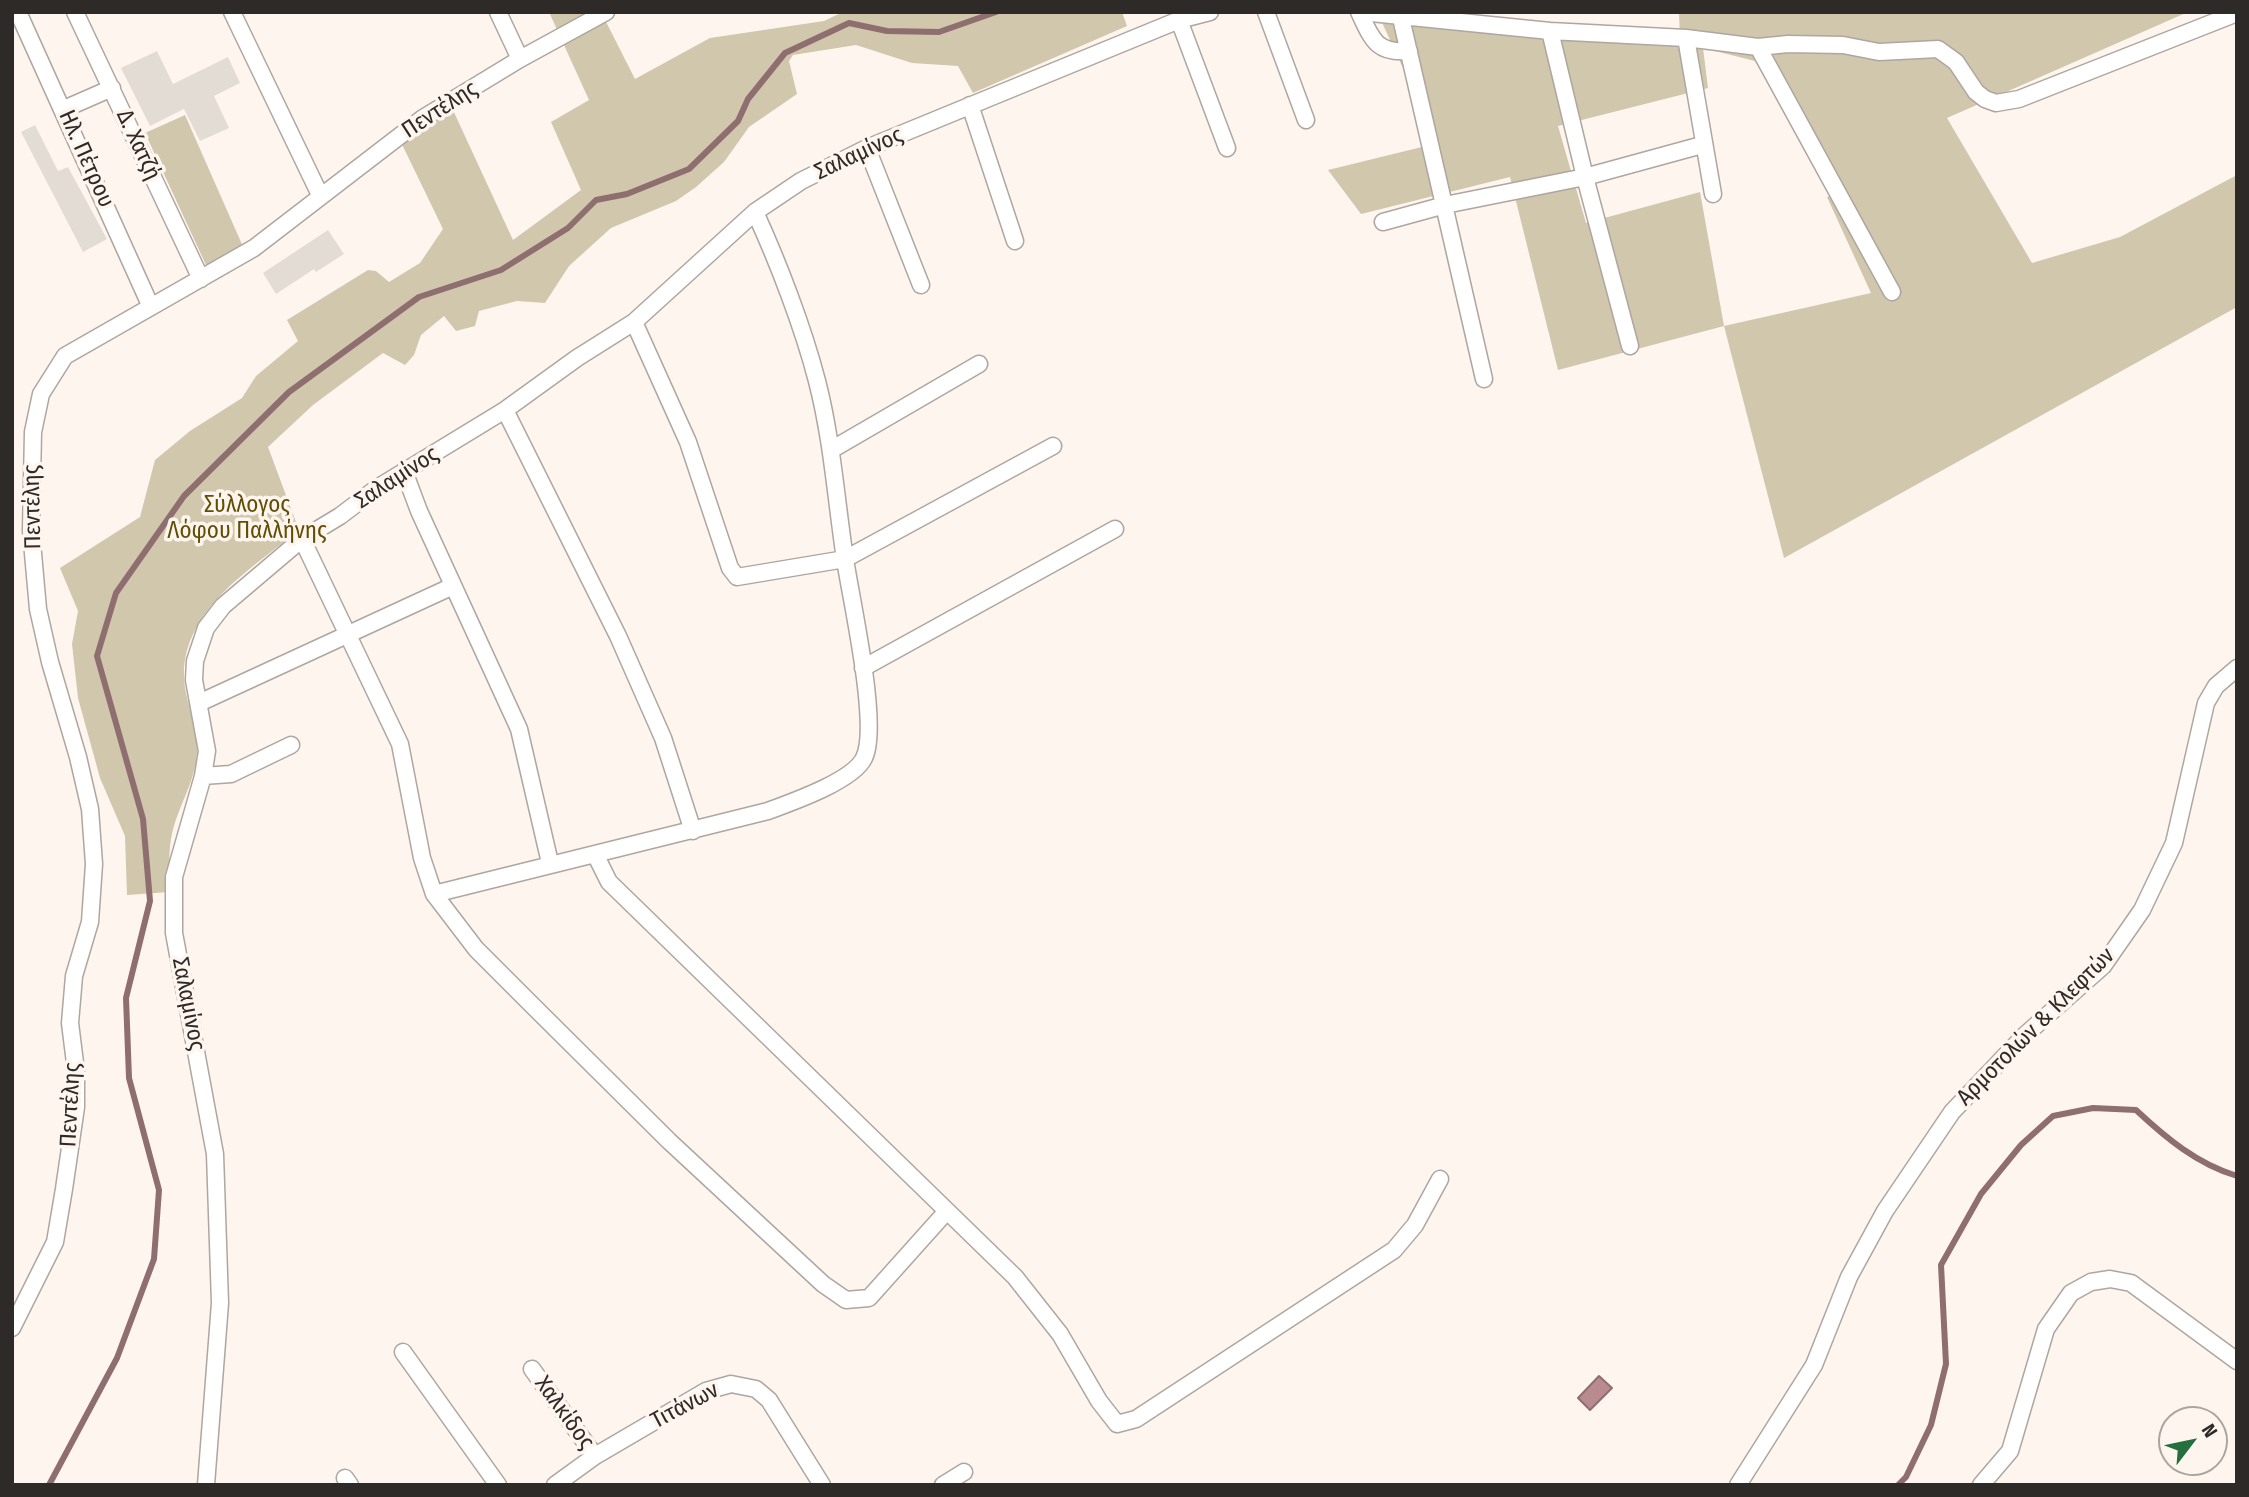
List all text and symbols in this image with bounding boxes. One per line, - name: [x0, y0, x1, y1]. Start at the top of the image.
- street label: Πεντέλης: [397, 75, 483, 145]
- street label: Δ. Χατζή: [110, 105, 166, 185]
- street label: Ηλ. Πέτρου: [52, 106, 120, 212]
- street label: Σαλαμίνος: [811, 122, 907, 186]
- street label: Σαλαμίνος: [350, 441, 444, 515]
- street label: Πεντέλης: [18, 464, 48, 550]
- park label: Σύλλογος Λόφου Παλλήνης: [167, 492, 327, 546]
- street label: Αρμοτολών & Κλεφτών: [1951, 942, 2121, 1112]
- street label: Σαλαμίνος: [165, 955, 211, 1053]
- street label: Πεντέλης: [55, 1062, 87, 1148]
- street label: Χαλκίδος: [528, 1371, 600, 1455]
- street label: Τιτάνων: [646, 1377, 724, 1435]
- north arrow: [2158, 1406, 2228, 1476]
- text: N: [2197, 1420, 2222, 1442]

